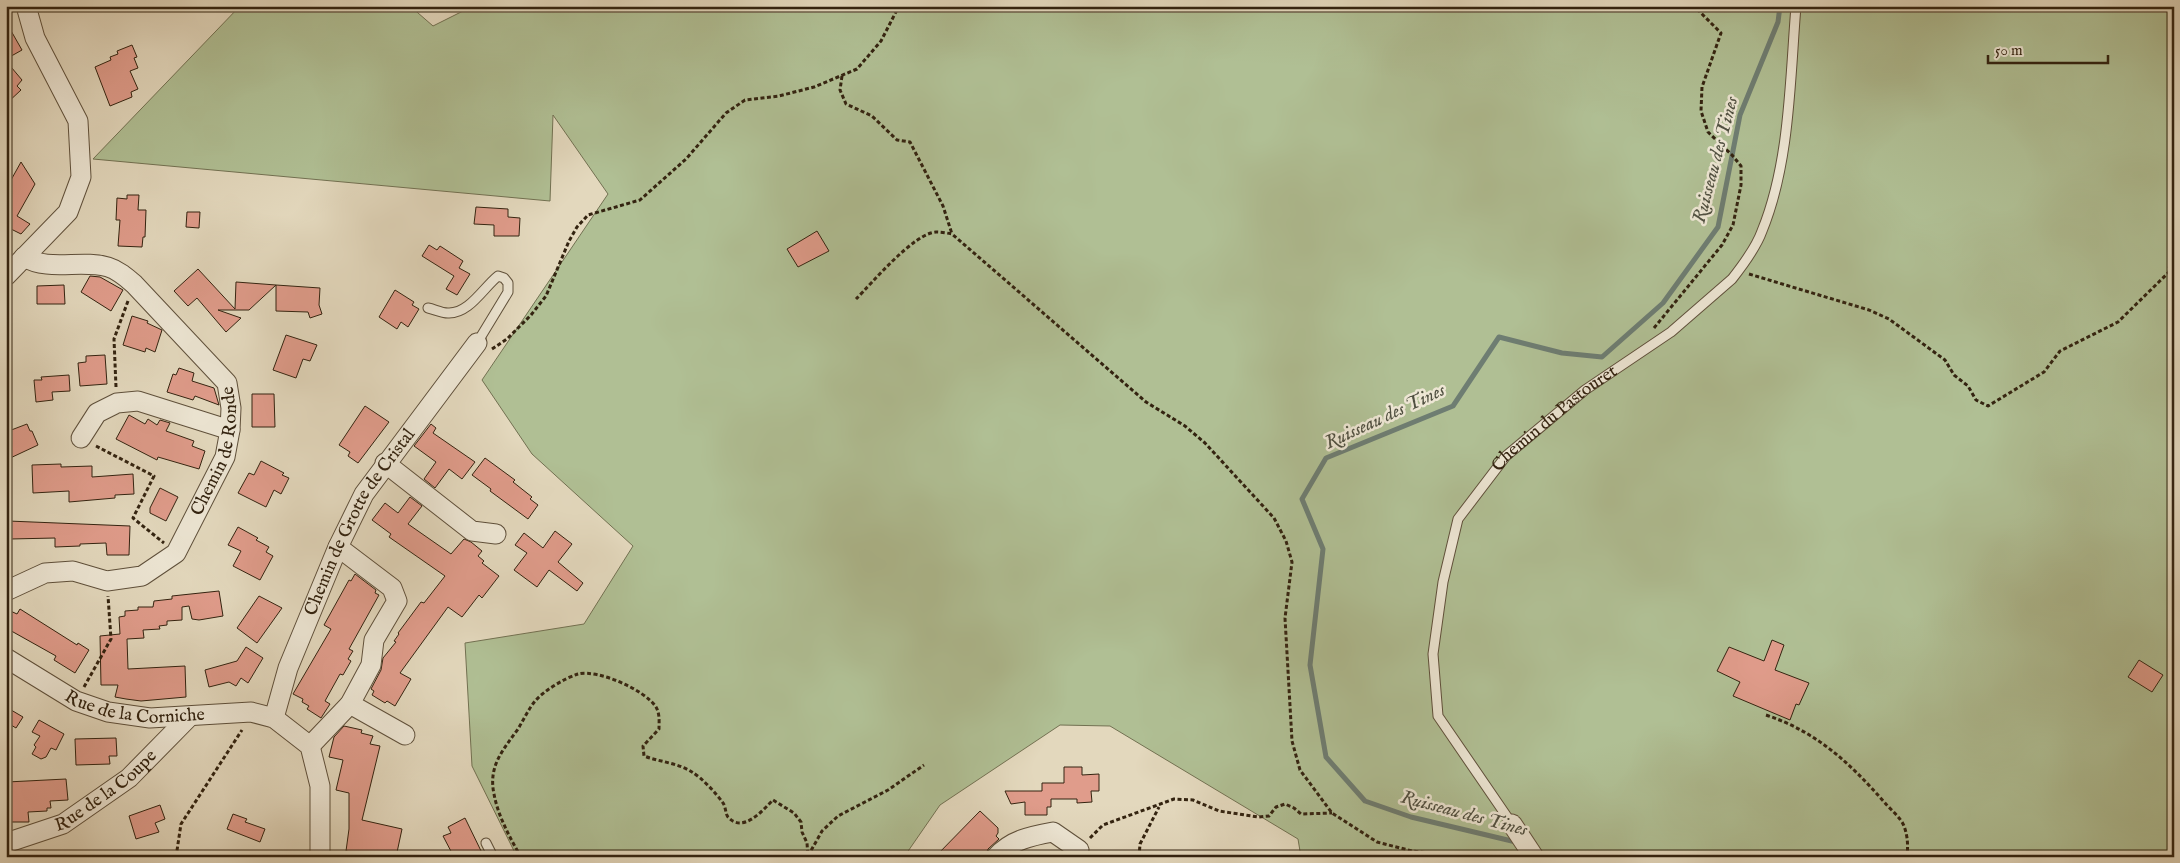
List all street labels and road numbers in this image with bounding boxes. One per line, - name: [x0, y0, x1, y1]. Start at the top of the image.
- street label: Chemin du Pastouret: [1487, 360, 1622, 476]
- street label: Chemin de Ronde: [185, 385, 243, 520]
- street label: Chemin de Grotte de Cristal: [299, 424, 420, 619]
- street label: Rue de la Corniche: [60, 685, 206, 730]
- street label: Rue de la Coupe: [52, 745, 162, 837]

